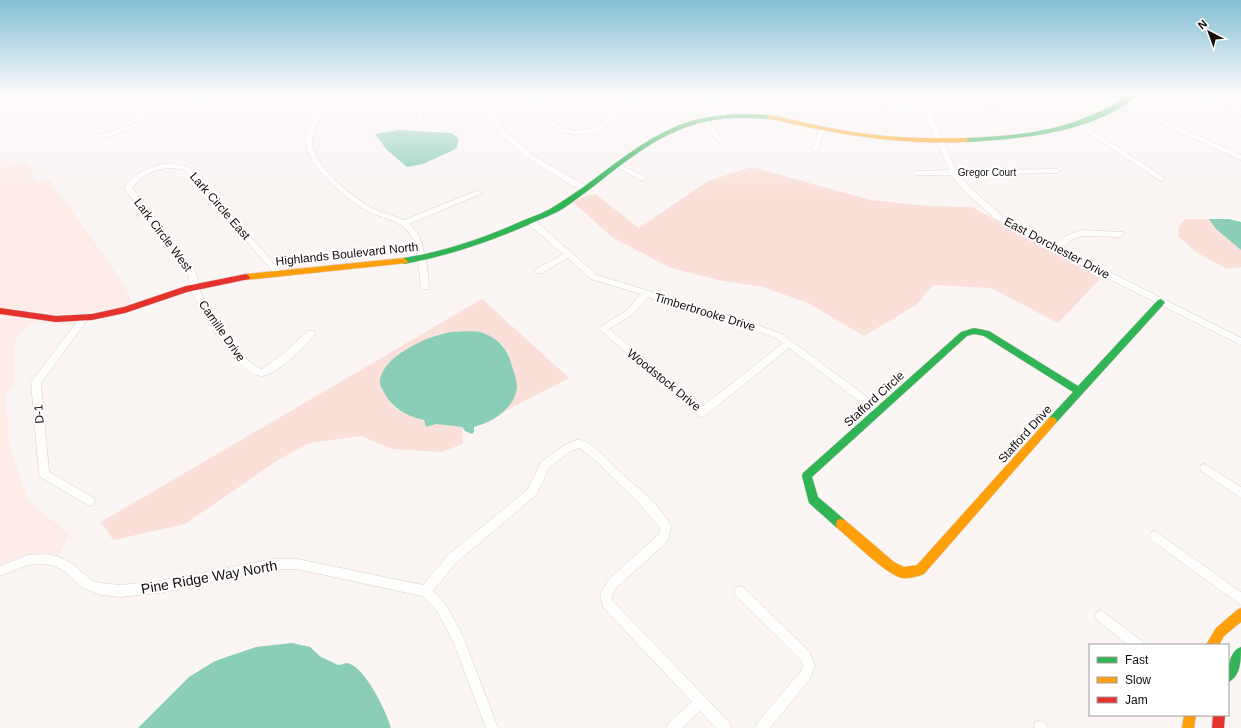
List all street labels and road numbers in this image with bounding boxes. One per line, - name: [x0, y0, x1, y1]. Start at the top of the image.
- street label: Gregor Court: [958, 167, 1016, 178]
- street label: Lark Circle East: [187, 169, 253, 243]
- street label: Lark Circle West: [131, 196, 195, 275]
- street label: East Dorchester Drive: [1002, 214, 1112, 282]
- street label: Highlands Boulevard North: [275, 240, 419, 268]
- street label: Timberbrooke Drive: [653, 290, 758, 334]
- street label: Camille Drive: [196, 298, 248, 365]
- street label: Woodstock Drive: [624, 346, 704, 414]
- street label: Stafford Circle: [841, 368, 907, 430]
- street label: Stafford Drive: [995, 402, 1055, 466]
- street label: D-1: [31, 403, 47, 424]
- street label: Pine Ridge Way North: [140, 557, 278, 597]

